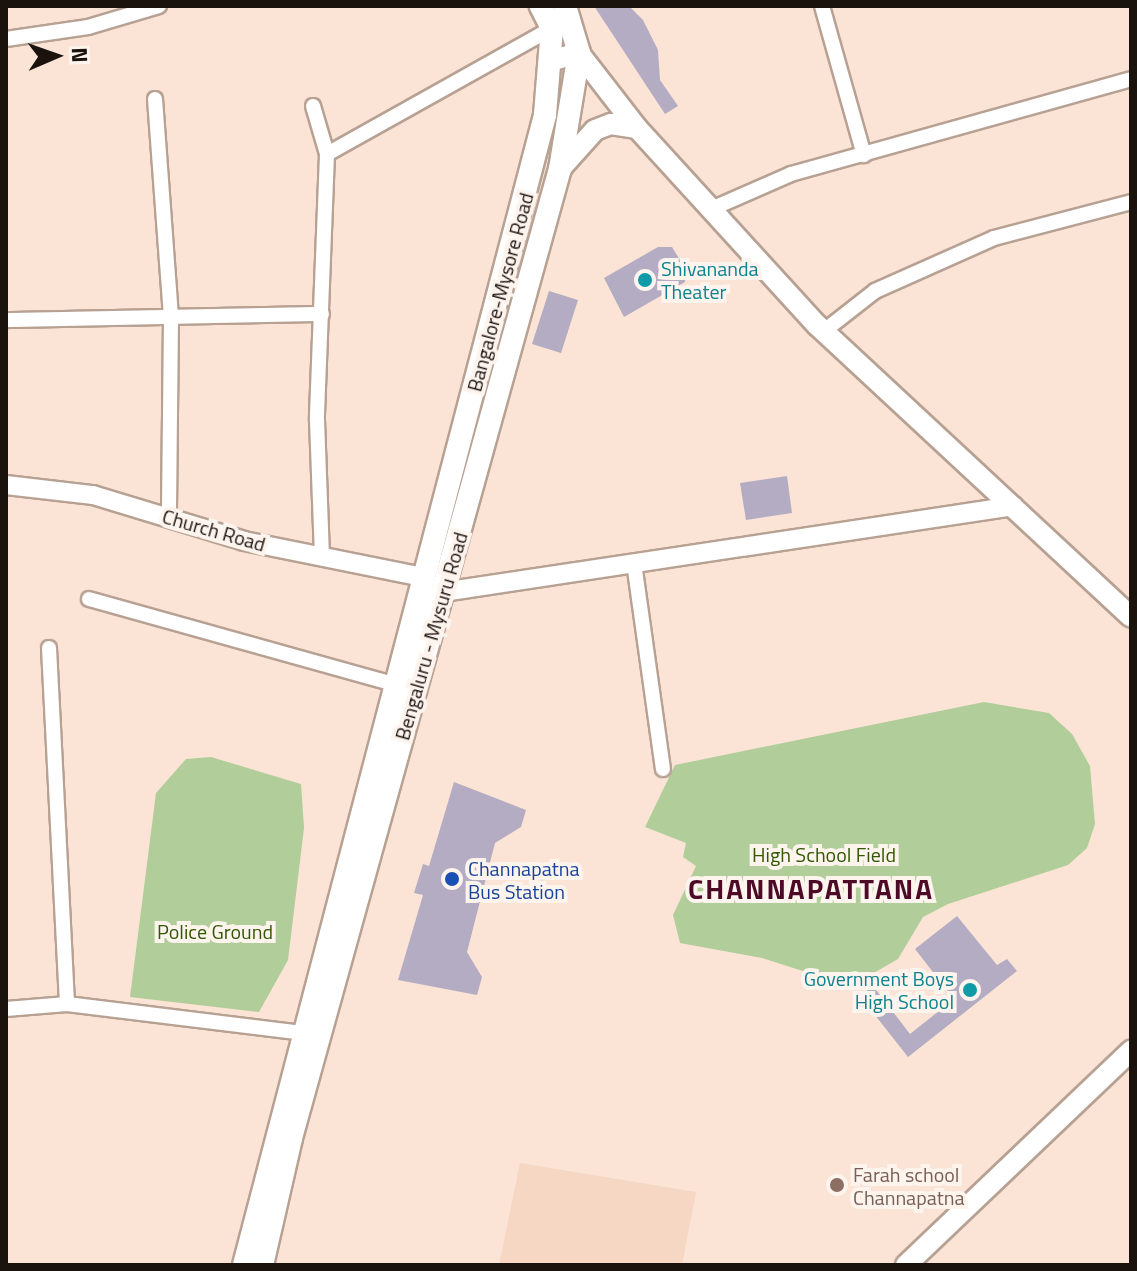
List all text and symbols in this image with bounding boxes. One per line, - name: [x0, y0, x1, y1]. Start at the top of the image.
- north arrow: [16, 16, 96, 96]
- text: N: [63, 47, 97, 63]
- street label: Bangalore-Mysore Road: [462, 190, 538, 394]
- place label: Shivananda Theater: [661, 256, 759, 303]
- marker: Shivananda Theater: [636, 271, 654, 289]
- street label: Church Road: [160, 504, 268, 556]
- street label: Bengaluru - Mysuru Road: [390, 529, 472, 743]
- park label: High School Field: [752, 842, 896, 866]
- place label: Channapatna Bus Station: [468, 856, 579, 903]
- marker: Channapatna Bus Station: [443, 870, 461, 888]
- district label: CHANNAPATTANA: [688, 872, 934, 906]
- park label: Police Ground: [157, 919, 273, 943]
- place label: Government Boys High School: [804, 966, 954, 1013]
- marker: Government Boys High School: [961, 981, 979, 999]
- place label: Farah school Channapatna: [853, 1162, 964, 1209]
- marker: Farah school Channapatna: [828, 1176, 846, 1194]

